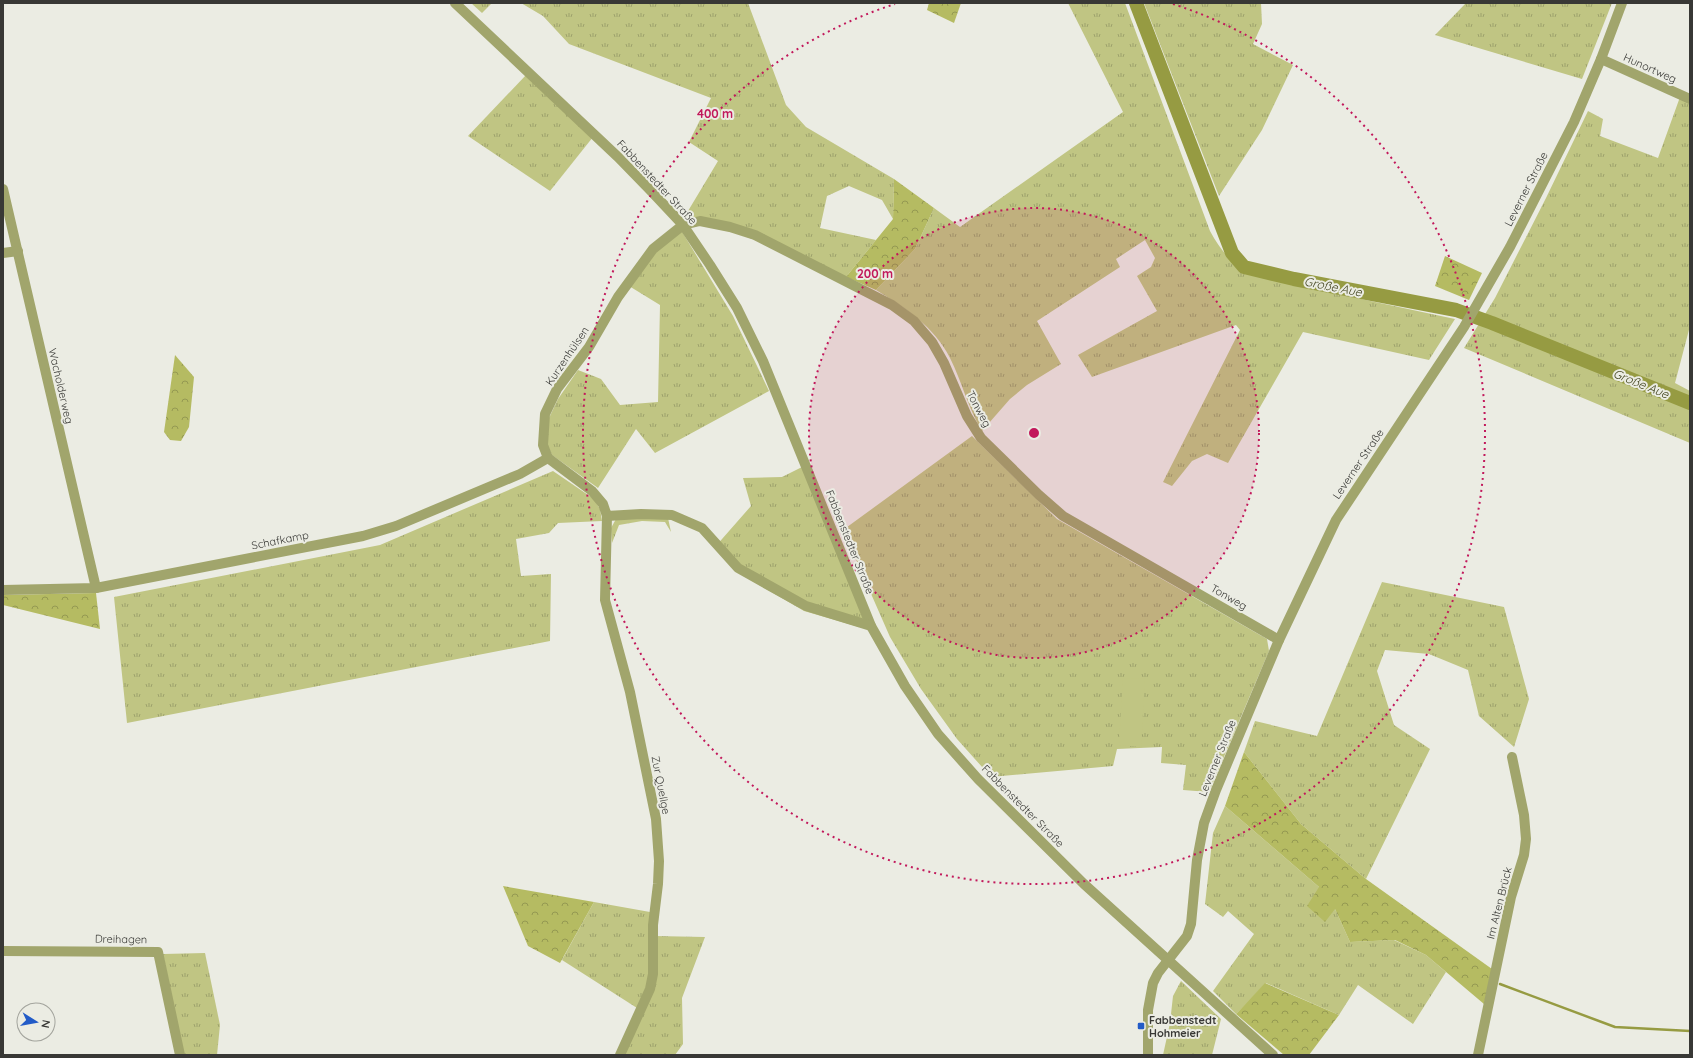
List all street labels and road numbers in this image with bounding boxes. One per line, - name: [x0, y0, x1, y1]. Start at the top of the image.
- street label: Hunortweg: [1621, 50, 1679, 86]
- street label: Fabbenstedter Straße: [614, 137, 700, 227]
- street label: Leverner Straße: [1501, 149, 1551, 229]
- street label: Kurzenhülsen: [542, 324, 592, 388]
- street label: Wacholderweg: [45, 347, 77, 425]
- street label: Tonweg: [964, 388, 994, 430]
- street label: Leverner Straße: [1329, 426, 1387, 502]
- street label: Fabbenstedter Straße: [823, 488, 877, 596]
- street label: Schafkamp: [250, 528, 310, 552]
- street label: Tonweg: [1208, 581, 1250, 613]
- street label: Leverner Straße: [1195, 718, 1239, 798]
- street label: Zur Quellge: [648, 755, 674, 815]
- street label: Fabbenstedter Straße: [979, 762, 1067, 850]
- street label: Im Alten Brück: [1483, 865, 1515, 941]
- street label: Dreihagen: [95, 932, 147, 946]

